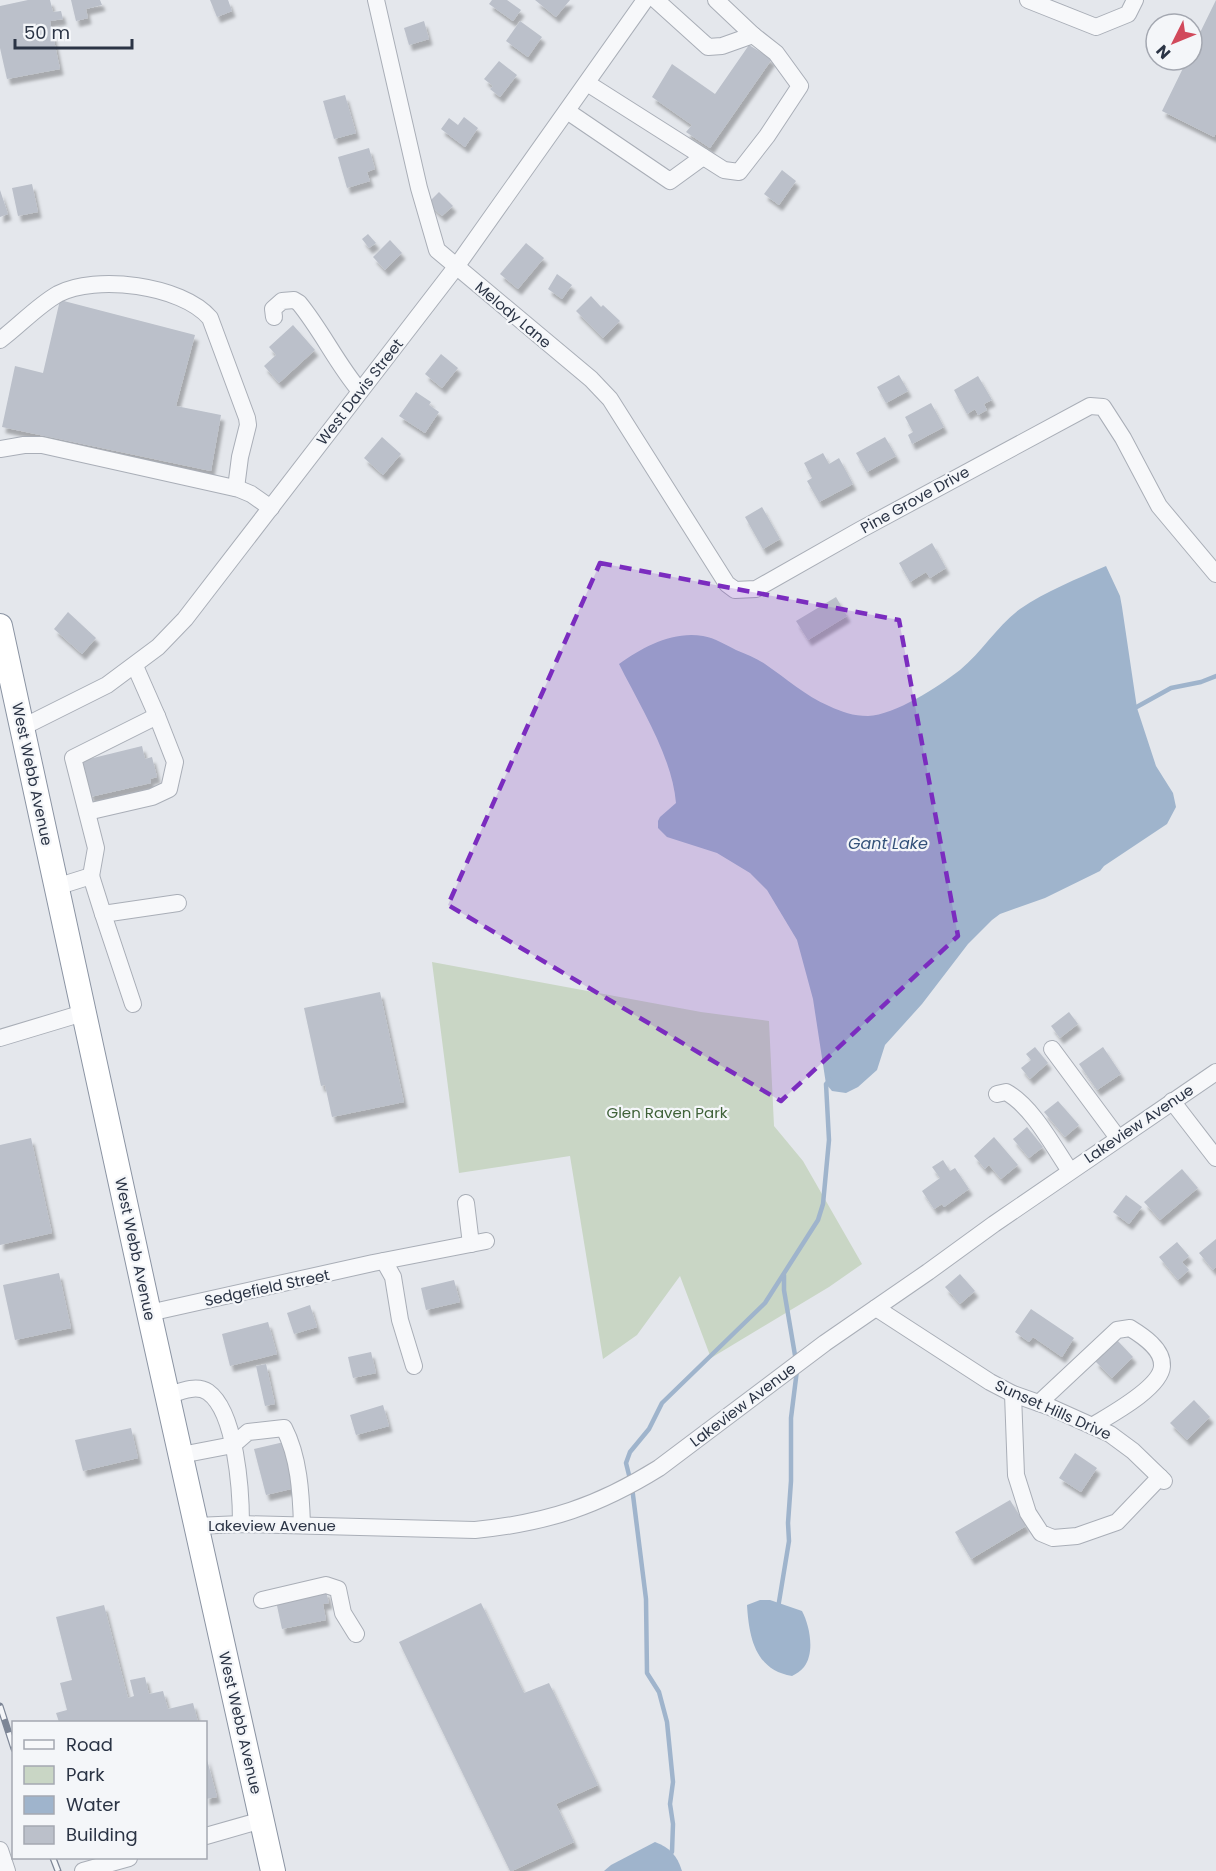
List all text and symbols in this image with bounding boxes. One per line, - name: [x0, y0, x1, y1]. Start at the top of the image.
- scale bar: [15, 12, 132, 50]
- north arrow: [1144, 12, 1204, 72]
- text: 50 m: [24, 20, 70, 45]
- text: N: [1151, 40, 1176, 64]
- street label: Melody Lane: [471, 276, 556, 353]
- street label: West Davis Street: [311, 334, 408, 449]
- street label: Pine Grove Drive: [857, 461, 973, 538]
- street label: West Webb Avenue: [7, 700, 58, 847]
- water label: Gant Lake: [848, 832, 928, 855]
- street label: Lakeview Avenue: [1080, 1079, 1198, 1168]
- park label: Glen Raven Park: [607, 1102, 728, 1123]
- street label: West Webb Avenue: [110, 1175, 161, 1322]
- street label: Sedgefield Street: [202, 1264, 331, 1311]
- street label: Lakeview Avenue: [685, 1358, 800, 1451]
- street label: Sunset Hills Drive: [992, 1374, 1115, 1445]
- street label: Lakeview Avenue: [208, 1515, 336, 1536]
- street label: West Webb Avenue: [214, 1649, 267, 1796]
- legend: [12, 1721, 207, 1859]
- text: Road: [66, 1732, 113, 1757]
- text: Park: [66, 1762, 105, 1787]
- text: Water: [66, 1792, 120, 1817]
- text: Building: [66, 1822, 138, 1847]

